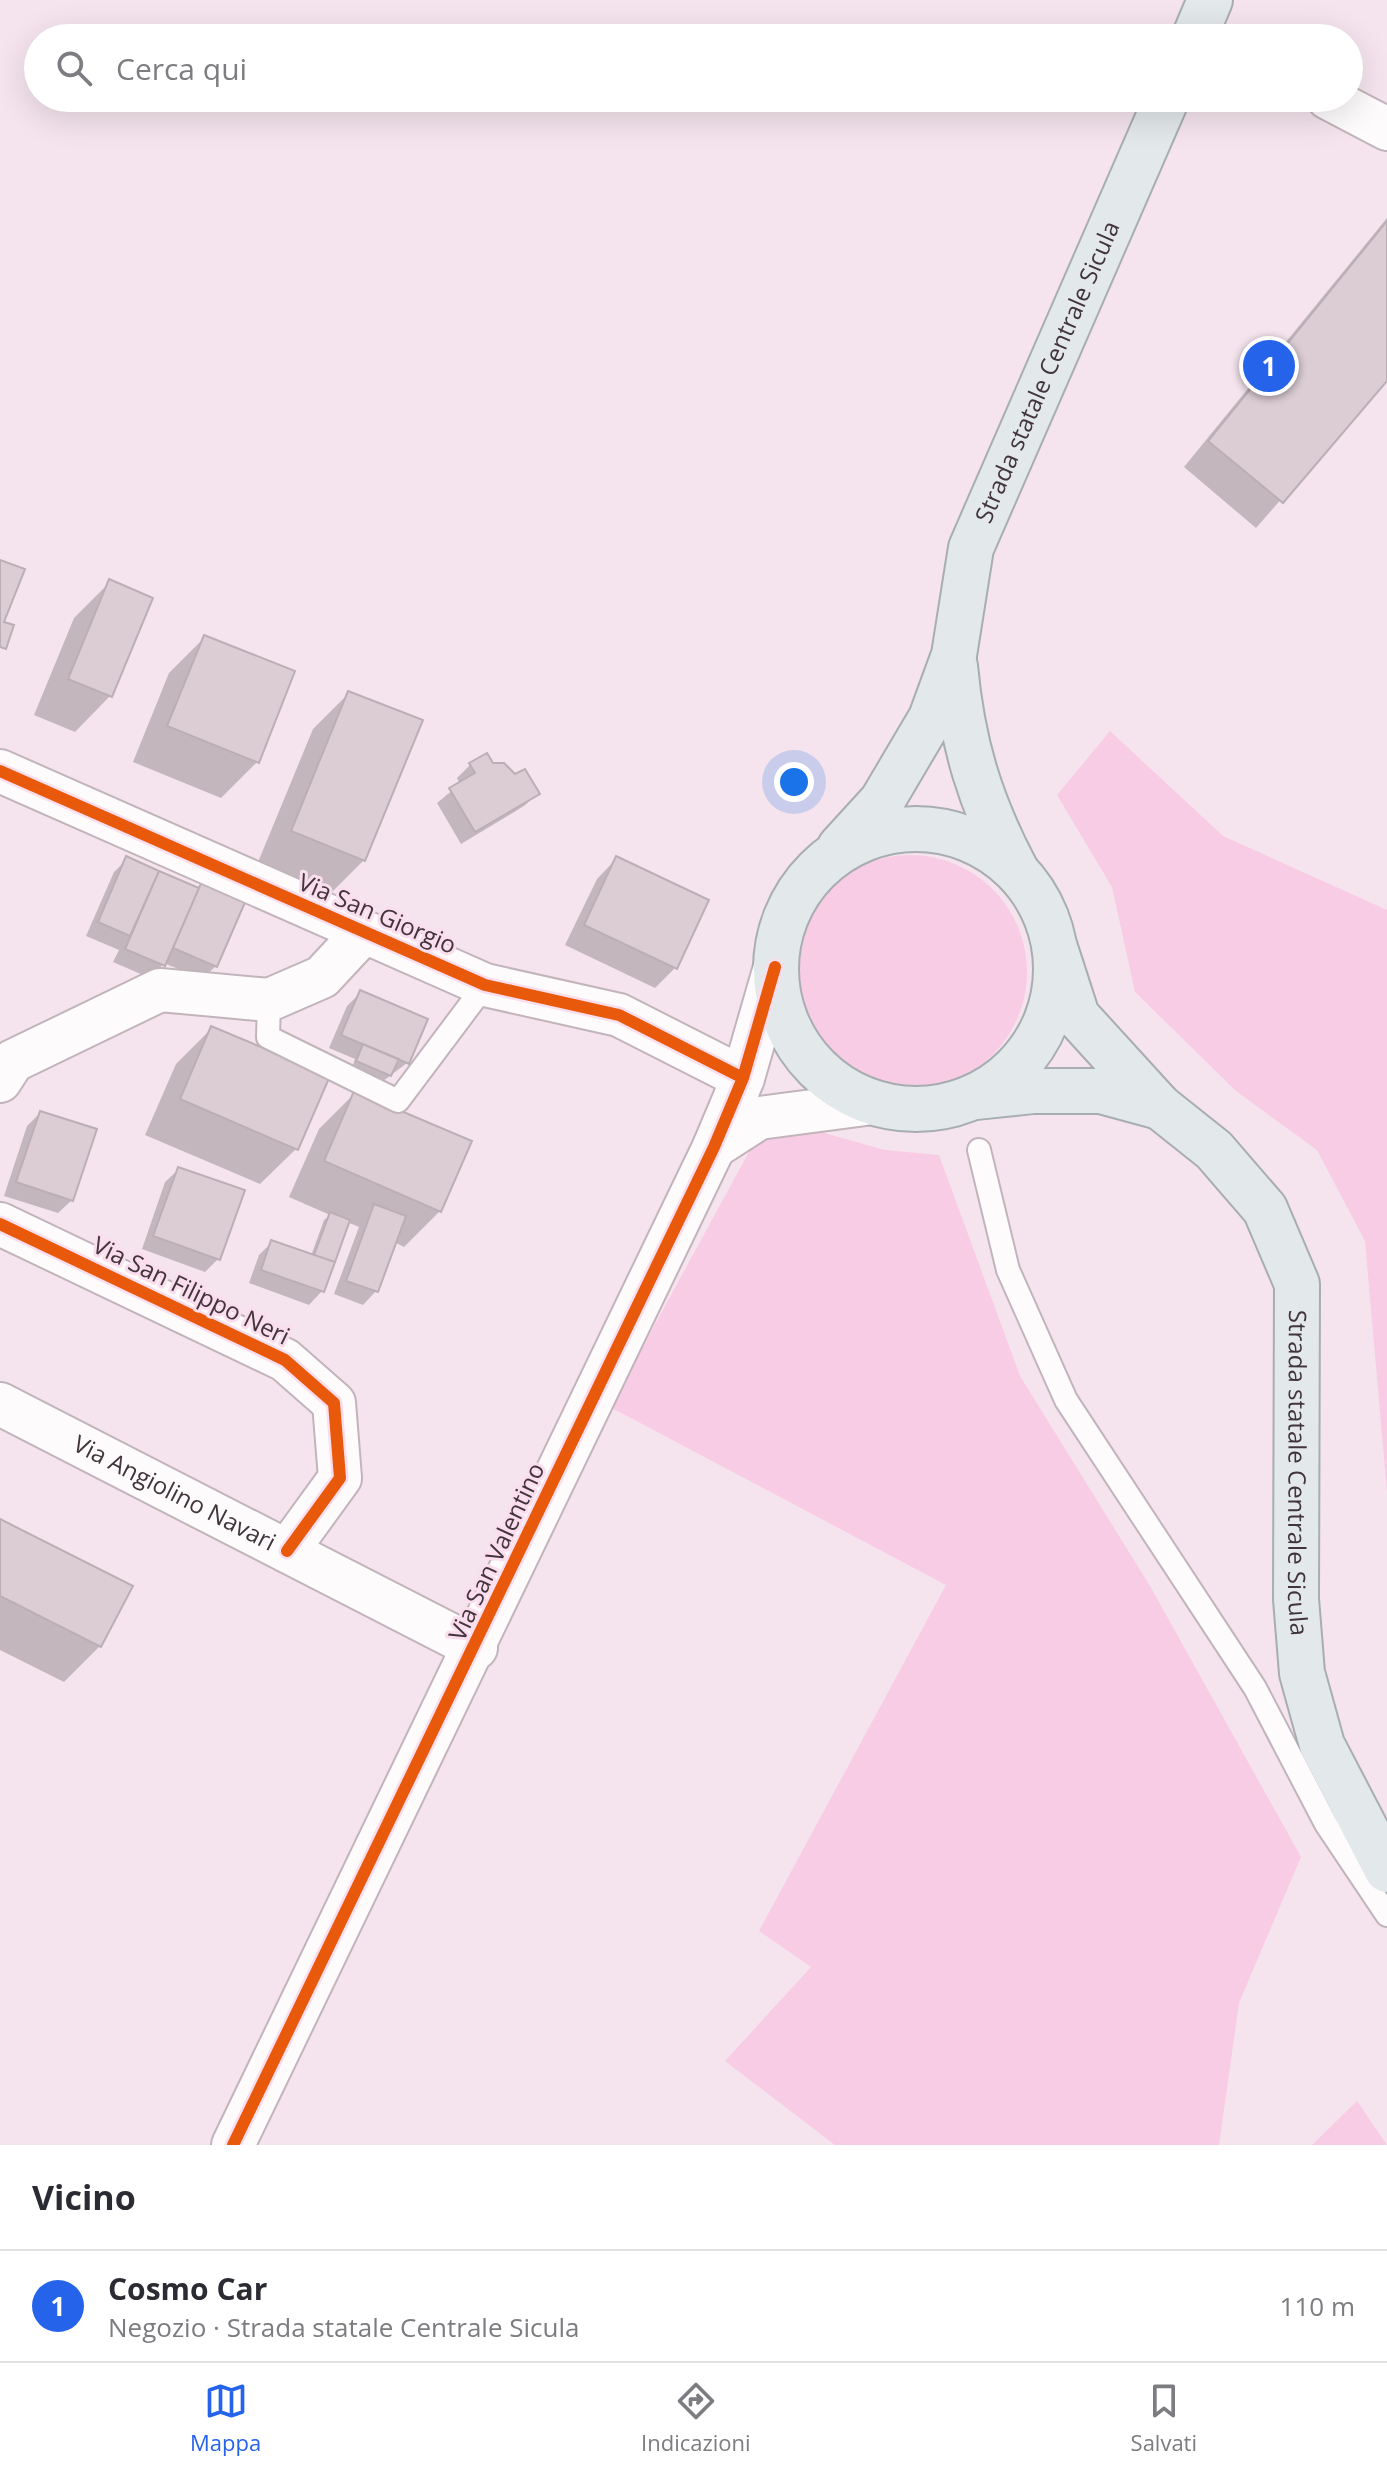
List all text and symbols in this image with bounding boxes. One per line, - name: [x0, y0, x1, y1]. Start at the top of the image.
- search box: [24, 24, 1363, 112]
- icon: search: [52, 46, 96, 90]
- text: Cerca qui: [116, 48, 247, 89]
- street label: Strada statale Centrale Sicula: [966, 215, 1126, 527]
- pin: 1: [1243, 336, 1295, 396]
- your location: [774, 762, 814, 802]
- street label: Via San Giorgio: [294, 864, 462, 961]
- street label: Via San Filippo Neri: [88, 1228, 296, 1352]
- street label: Strada statale Centrale Sicula: [1281, 1310, 1317, 1637]
- street label: Via Angiolino Navari: [68, 1426, 282, 1558]
- street label: Via San Valentino: [440, 1457, 551, 1646]
- text: Vicino: [32, 2174, 136, 2220]
- text: Cosmo Car: [108, 2268, 267, 2309]
- text: 1: [51, 2288, 65, 2324]
- text: 110 m: [1280, 2288, 1355, 2324]
- text: Negozio · Strada statale Centrale Sicula: [108, 2309, 580, 2345]
- tab: Mappa: [190, 2379, 261, 2457]
- tab: Indicazioni: [641, 2379, 751, 2457]
- tab: Salvati: [1131, 2379, 1197, 2457]

